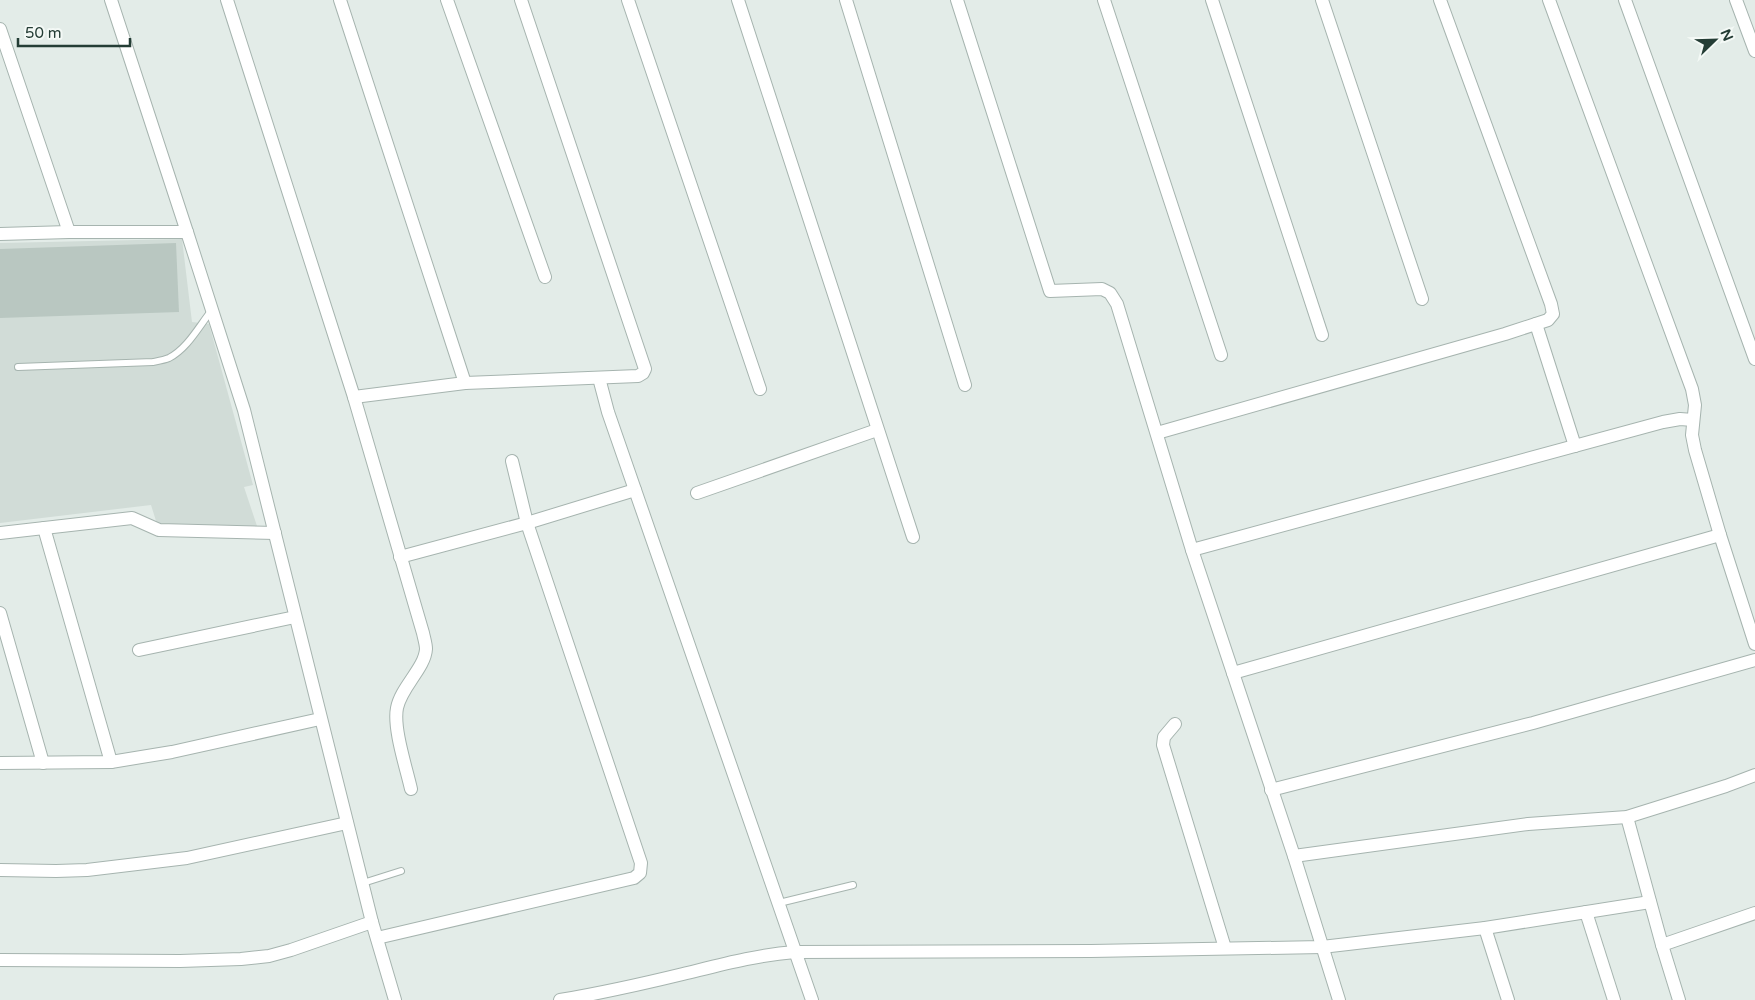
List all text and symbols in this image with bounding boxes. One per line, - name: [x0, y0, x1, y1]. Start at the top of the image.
- scale bar: [18, 15, 130, 47]
- north arrow: [1690, 15, 1740, 65]
- text: 50 m: [25, 24, 62, 42]
- text: N: [1716, 27, 1737, 44]

